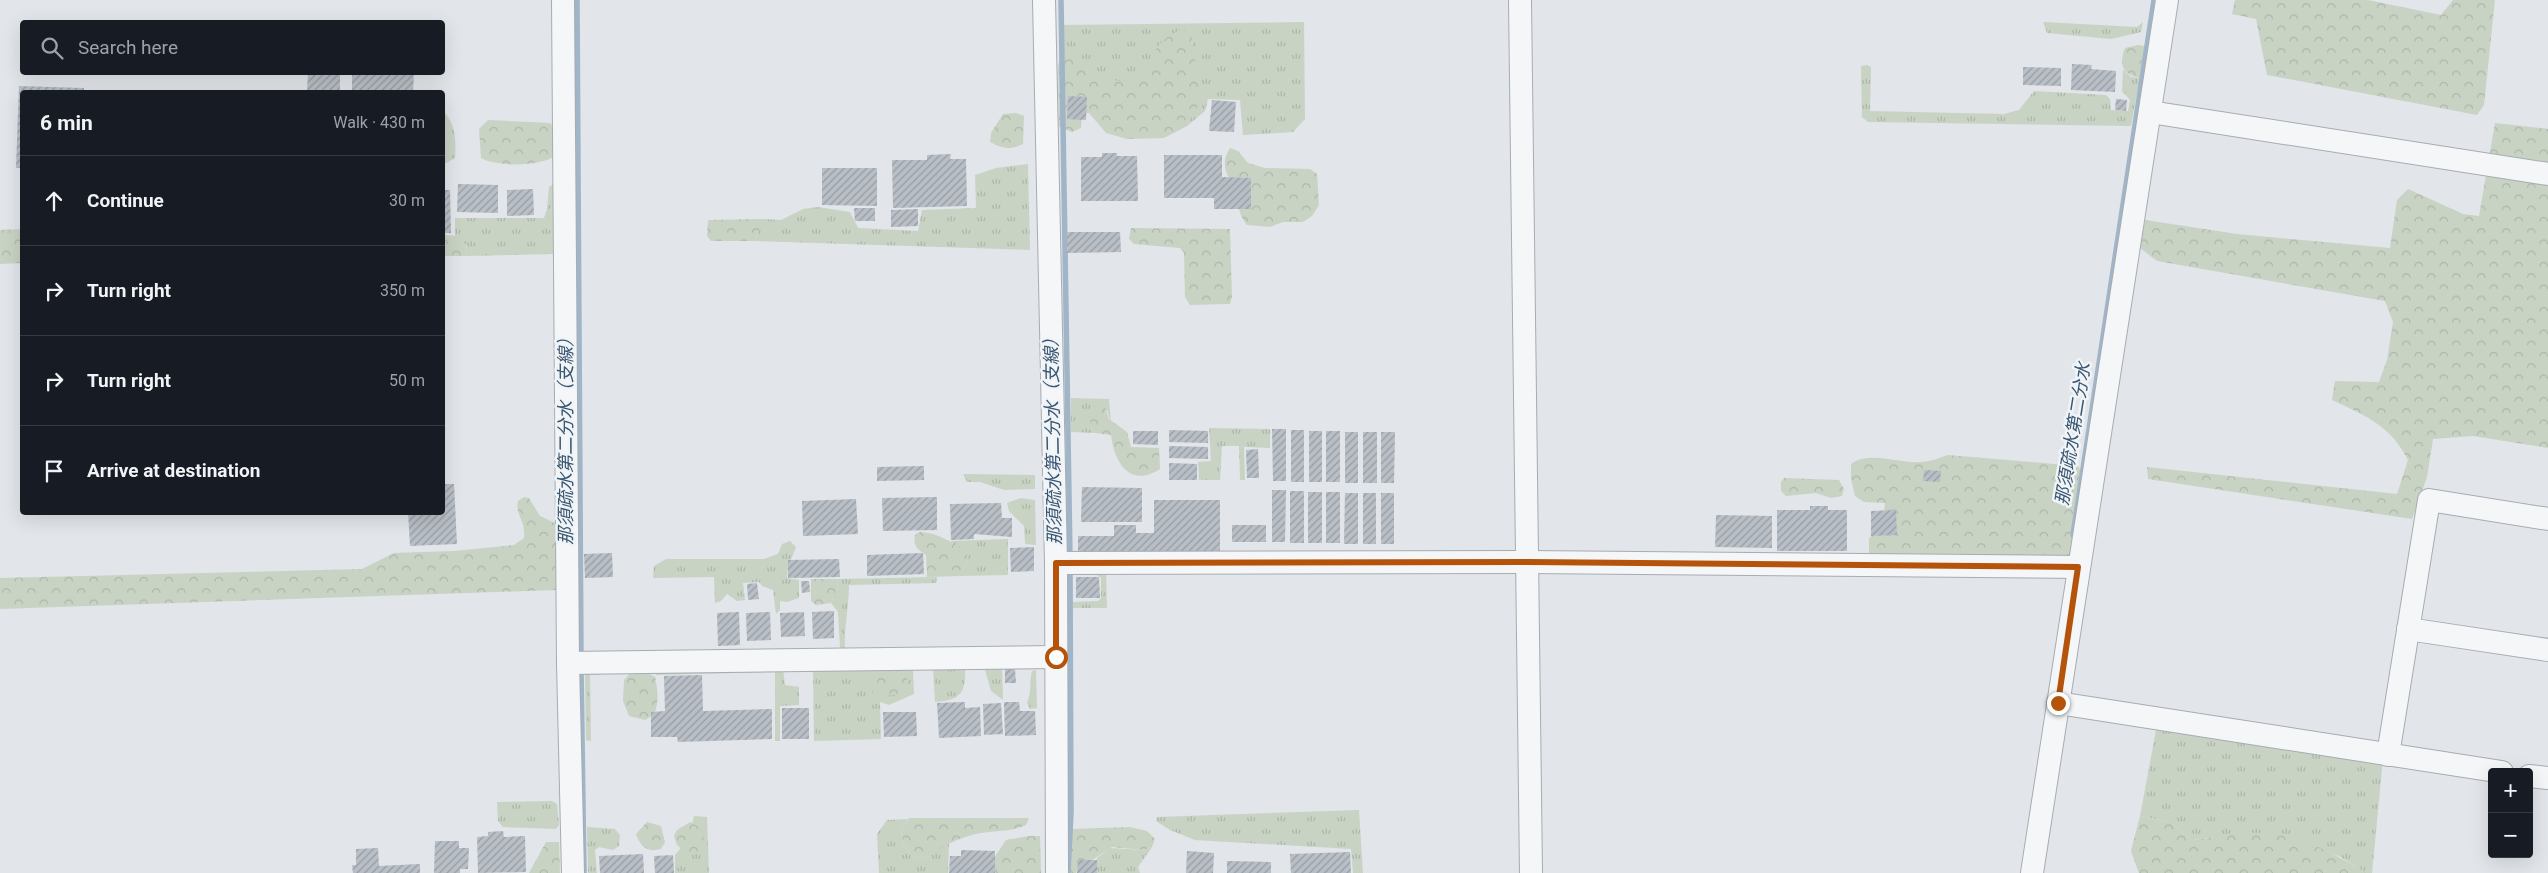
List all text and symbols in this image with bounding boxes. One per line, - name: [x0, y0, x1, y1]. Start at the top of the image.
- search box: [20, 20, 445, 75]
- icon: search: [38, 34, 66, 62]
- text: Search here: [78, 36, 178, 59]
- text: 6 min: [40, 111, 93, 135]
- text: Walk · 430 m: [333, 113, 425, 132]
- icon: ahead: [40, 187, 68, 215]
- text: Continue: [87, 189, 164, 212]
- text: 30 m: [389, 191, 425, 210]
- icon: right: [40, 277, 68, 305]
- text: Turn right: [87, 279, 171, 302]
- text: 350 m: [380, 281, 425, 300]
- water label: 那須疏水第二分水（支線）: [555, 329, 576, 545]
- water label: 那須疏水第二分水（支線）: [1040, 329, 1065, 545]
- water label: 那須疏水第二分水: [2051, 359, 2094, 507]
- icon: right: [40, 367, 68, 395]
- text: Turn right: [87, 369, 171, 392]
- text: 50 m: [389, 371, 425, 390]
- icon: arrive: [40, 457, 68, 485]
- text: Arrive at destination: [87, 459, 260, 482]
- route start: [1045, 646, 1068, 669]
- route end: [2047, 692, 2070, 715]
- map controls: [2488, 768, 2533, 858]
- button: +: [2488, 768, 2533, 813]
- button: −: [2488, 813, 2533, 858]

